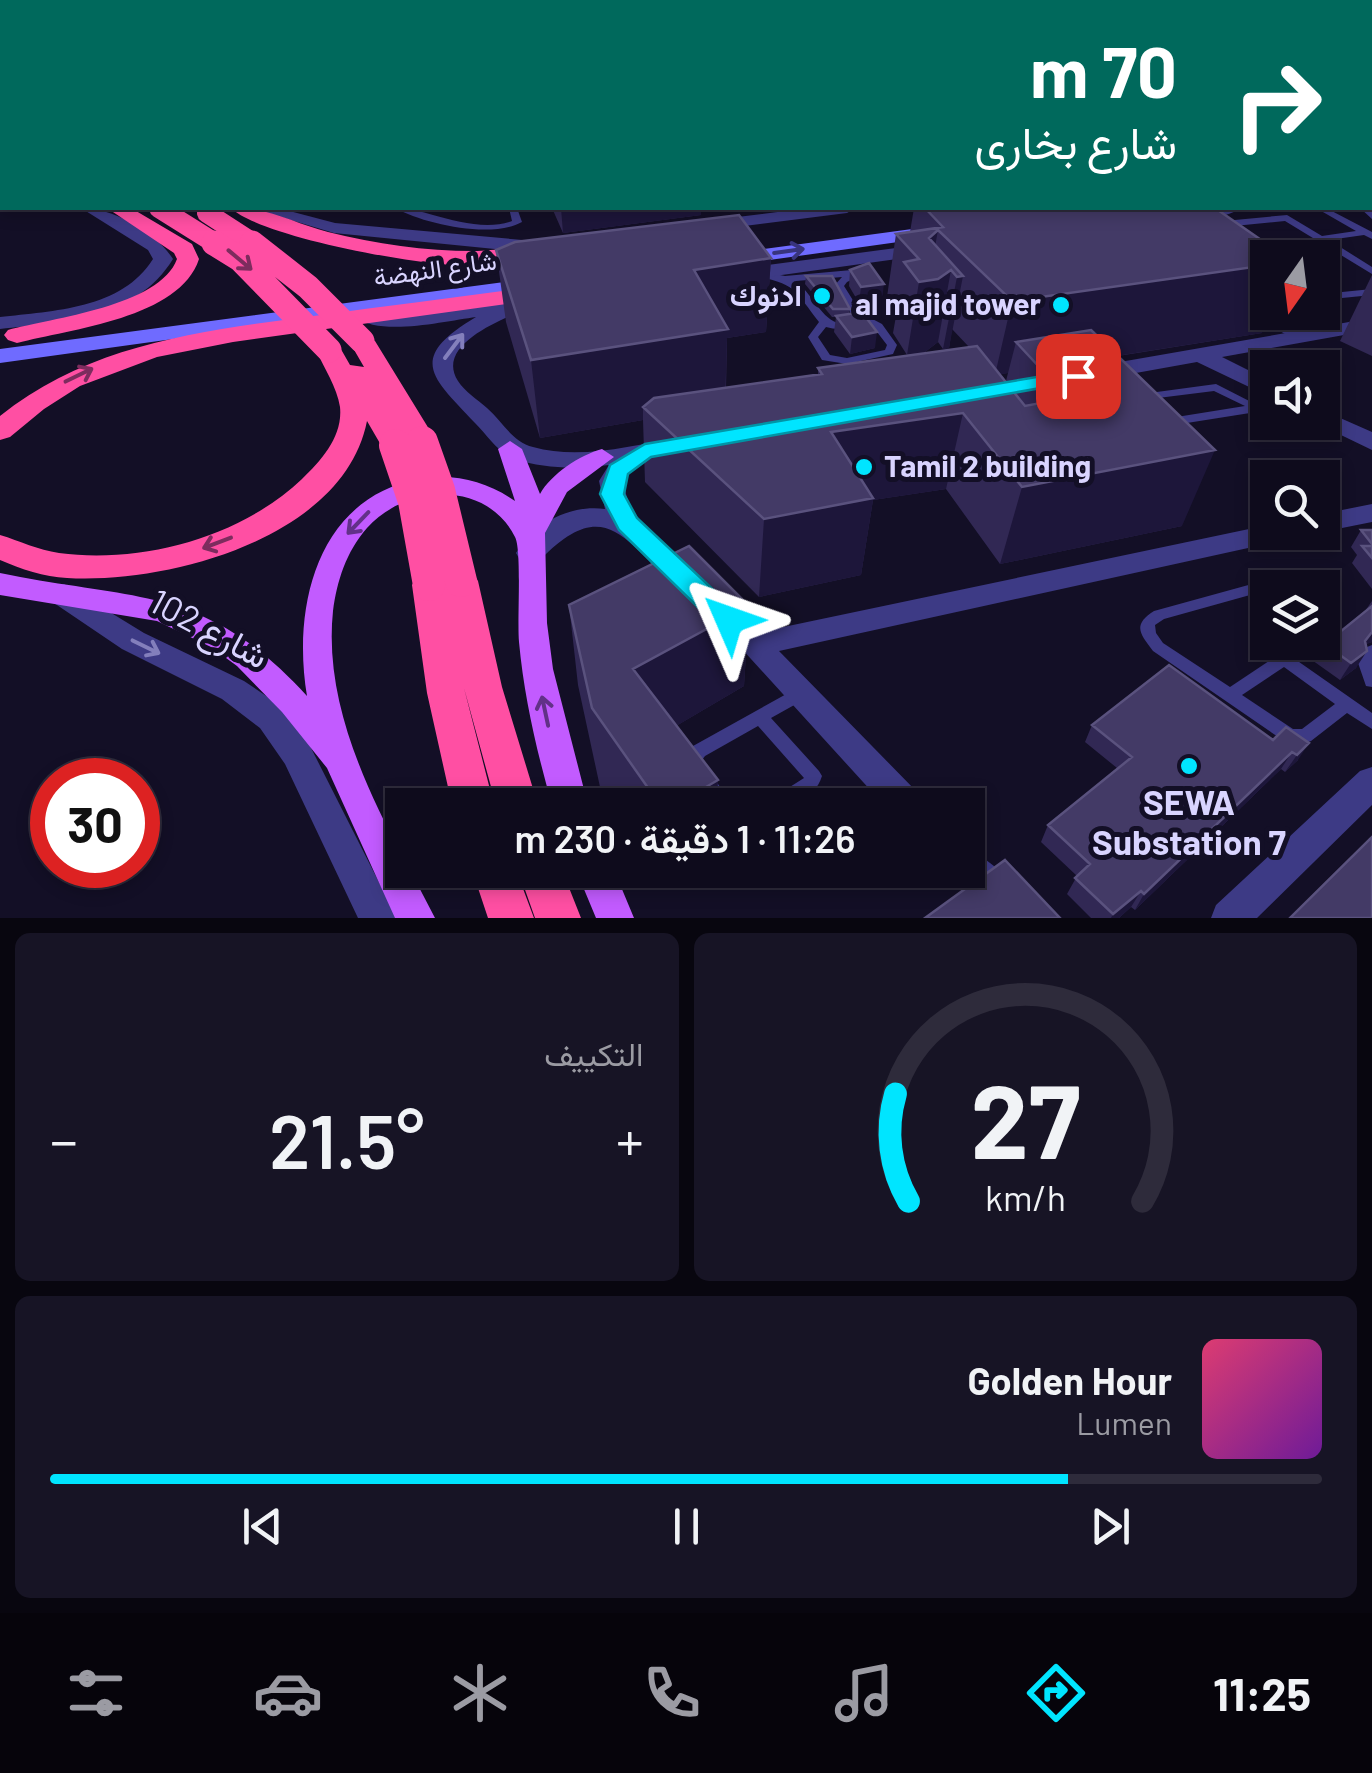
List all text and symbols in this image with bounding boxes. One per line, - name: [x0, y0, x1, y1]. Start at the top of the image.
- text: 70 m: [1030, 28, 1177, 112]
- icon: right: [1212, 40, 1342, 170]
- text: شارع بخارى: [975, 114, 1177, 168]
- north arrow: [1250, 240, 1340, 330]
- map controls: [1250, 240, 1340, 660]
- one-way arrow: [772, 242, 804, 260]
- street label: شارع النهضة: [372, 245, 499, 294]
- one-way arrow: [227, 249, 253, 271]
- place label: ادنوك: [730, 276, 802, 314]
- marker: ادنوك: [811, 285, 833, 307]
- place label: al majid tower: [855, 285, 1042, 321]
- marker: al majid tower: [1050, 294, 1072, 316]
- one-way arrow: [443, 334, 465, 360]
- pin: [1036, 334, 1121, 419]
- icon: arrive: [1051, 349, 1106, 404]
- button: sound: [1250, 350, 1340, 440]
- one-way arrow: [64, 365, 93, 384]
- place label: Tamil 2 building: [884, 447, 1091, 483]
- marker: Tamil 2 building: [853, 456, 875, 478]
- button: search: [1250, 460, 1340, 550]
- one-way arrow: [347, 510, 371, 534]
- one-way arrow: [203, 536, 233, 554]
- position arrow: [677, 568, 781, 672]
- button: layers: [1250, 570, 1340, 660]
- street label: شارع 102: [141, 579, 276, 680]
- one-way arrow: [131, 638, 161, 657]
- one-way arrow: [535, 696, 554, 728]
- marker: SEWA Substation 7: [1178, 755, 1200, 777]
- speed limit sign: 30: [30, 758, 160, 888]
- place label: SEWA Substation 7: [1092, 780, 1286, 862]
- text: 11:26 · 1 دقيقة · 230 m: [515, 815, 855, 861]
- text: التكييف: [544, 1034, 644, 1072]
- text: 27: [970, 1055, 1080, 1180]
- text: 21.5°: [269, 1094, 425, 1184]
- text: −: [50, 1106, 78, 1172]
- text: +: [616, 1106, 643, 1172]
- text: km/h: [985, 1175, 1066, 1218]
- text: Golden Hour: [967, 1357, 1172, 1403]
- text: Lumen: [1076, 1403, 1172, 1441]
- icon: previous: [235, 1499, 290, 1554]
- icon: pause: [659, 1499, 714, 1554]
- icon: next: [1083, 1499, 1138, 1554]
- icon: filters: [61, 1658, 131, 1728]
- icon: car: [253, 1658, 323, 1728]
- icon: climate: [445, 1658, 515, 1728]
- icon: phone: [637, 1658, 707, 1728]
- icon: music: [829, 1658, 899, 1728]
- icon: directions: [1021, 1658, 1091, 1728]
- text: 11:25: [1213, 1666, 1311, 1720]

